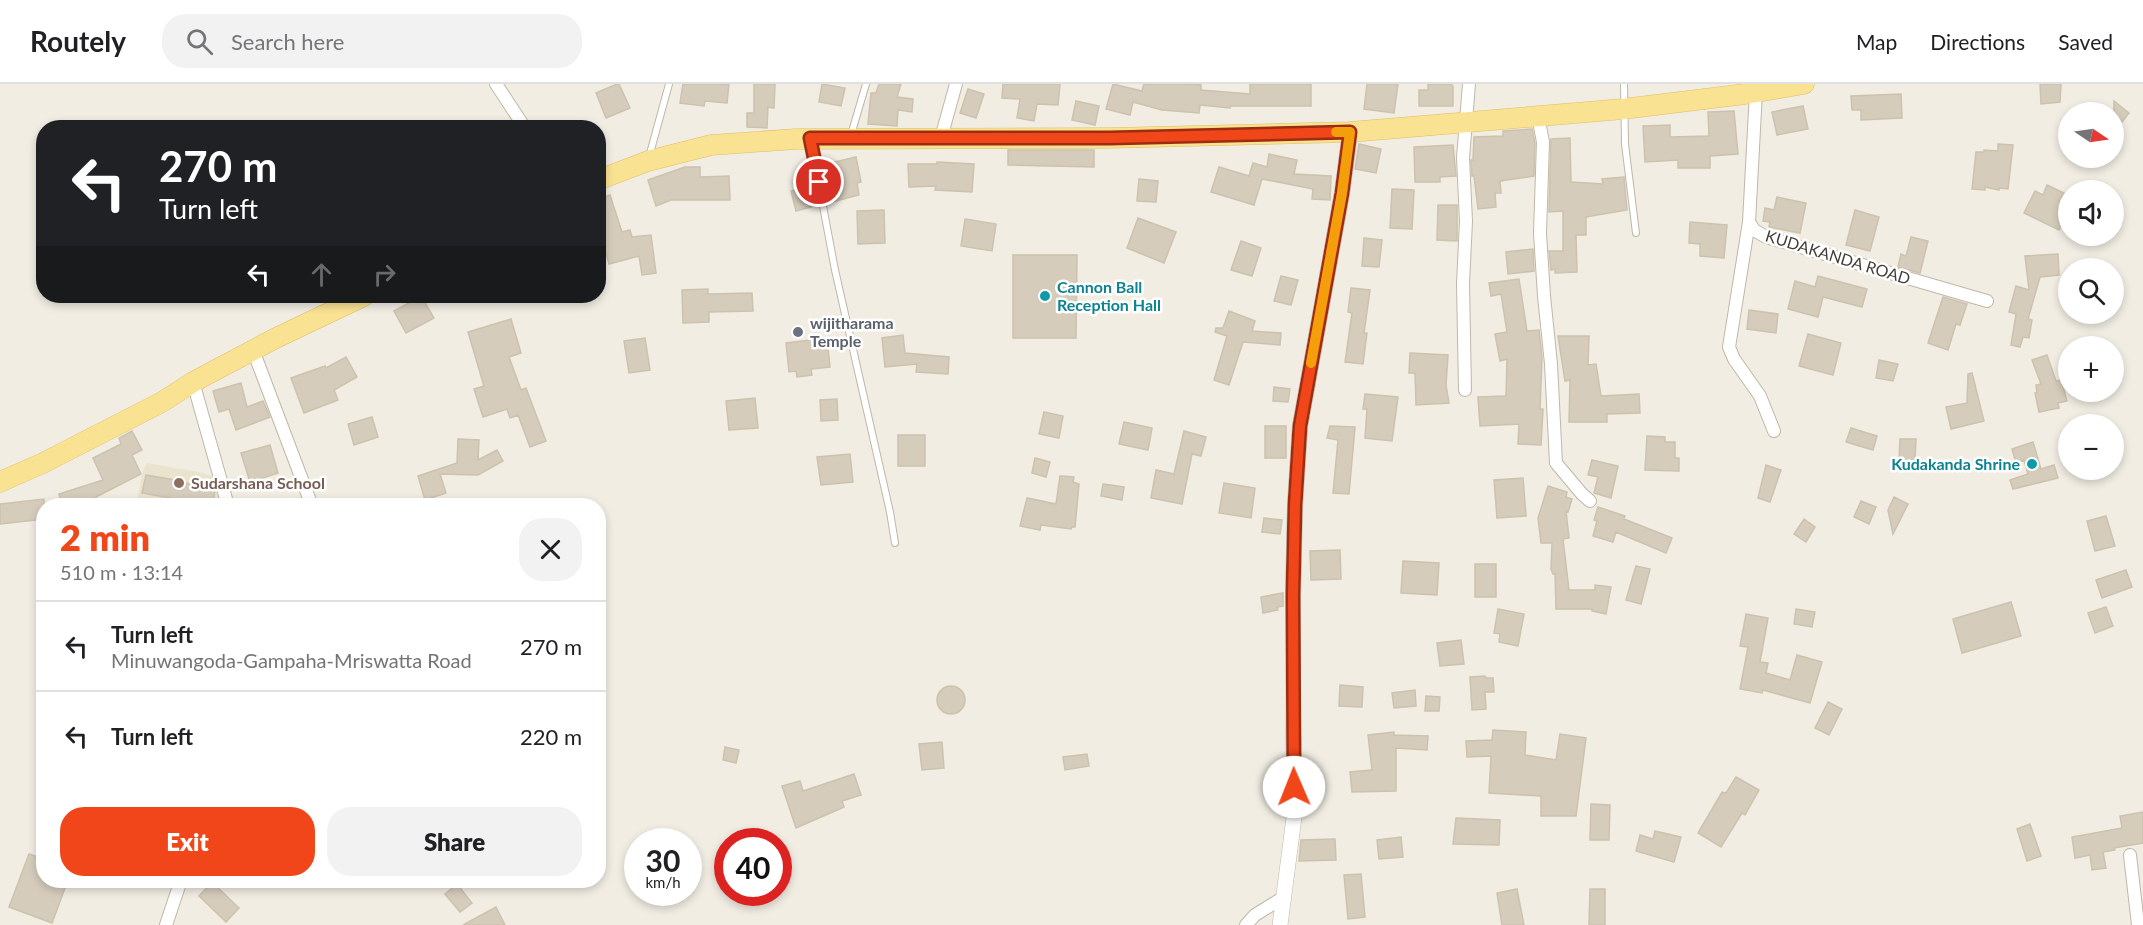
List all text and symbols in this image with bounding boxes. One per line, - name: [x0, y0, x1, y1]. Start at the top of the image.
- search box: [162, 14, 582, 68]
- text: Routely: [30, 24, 126, 58]
- icon: search: [183, 25, 216, 58]
- text: Search here: [231, 28, 344, 55]
- text: Map: [1856, 29, 1897, 54]
- text: Directions: [1930, 29, 2025, 54]
- text: Saved: [2058, 29, 2113, 54]
- north arrow: [2058, 102, 2124, 168]
- map controls: [2058, 102, 2124, 480]
- text: 270 m: [159, 141, 277, 191]
- icon: left: [60, 144, 138, 222]
- pin: [793, 156, 844, 207]
- icon: arrive: [802, 165, 835, 198]
- button: sound: [2058, 180, 2124, 246]
- text: Turn left: [159, 192, 258, 225]
- street label: KUDAKANDA ROAD: [1763, 225, 1913, 288]
- icon: left: [242, 258, 275, 291]
- icon: ahead: [305, 258, 338, 291]
- icon: right: [368, 258, 401, 291]
- button: search: [2058, 258, 2124, 324]
- place label: Cannon Ball Reception Hall: [1057, 277, 1161, 314]
- marker: Cannon Ball Reception Hall: [1038, 289, 1052, 303]
- place label: wijitharama Temple: [810, 313, 894, 350]
- marker: wijitharama Temple: [791, 325, 805, 339]
- button: +: [2058, 336, 2124, 402]
- button: −: [2058, 414, 2124, 480]
- place label: Kudakanda Shrine: [1891, 454, 2020, 473]
- marker: Kudakanda Shrine: [2025, 457, 2039, 471]
- place label: Sudarshana School: [191, 473, 325, 492]
- marker: Sudarshana School: [172, 476, 186, 490]
- text: 2 min: [60, 515, 150, 559]
- button: close: [519, 518, 582, 581]
- text: 510 m · 13:14: [60, 560, 183, 584]
- text: Turn left: [111, 621, 193, 648]
- icon: left: [60, 630, 93, 663]
- text: 270 m: [520, 633, 582, 660]
- text: Minuwangoda-Gampaha-Mriswatta Road: [111, 648, 472, 672]
- icon: left: [60, 720, 93, 753]
- text: Turn left: [111, 723, 193, 750]
- text: 220 m: [520, 723, 582, 750]
- position arrow: [1262, 755, 1326, 819]
- button: Exit: [60, 807, 315, 876]
- button: Share: [327, 807, 582, 876]
- speed limit sign: 40: [714, 828, 792, 906]
- text: 30: [646, 842, 680, 878]
- text: km/h: [645, 873, 681, 891]

